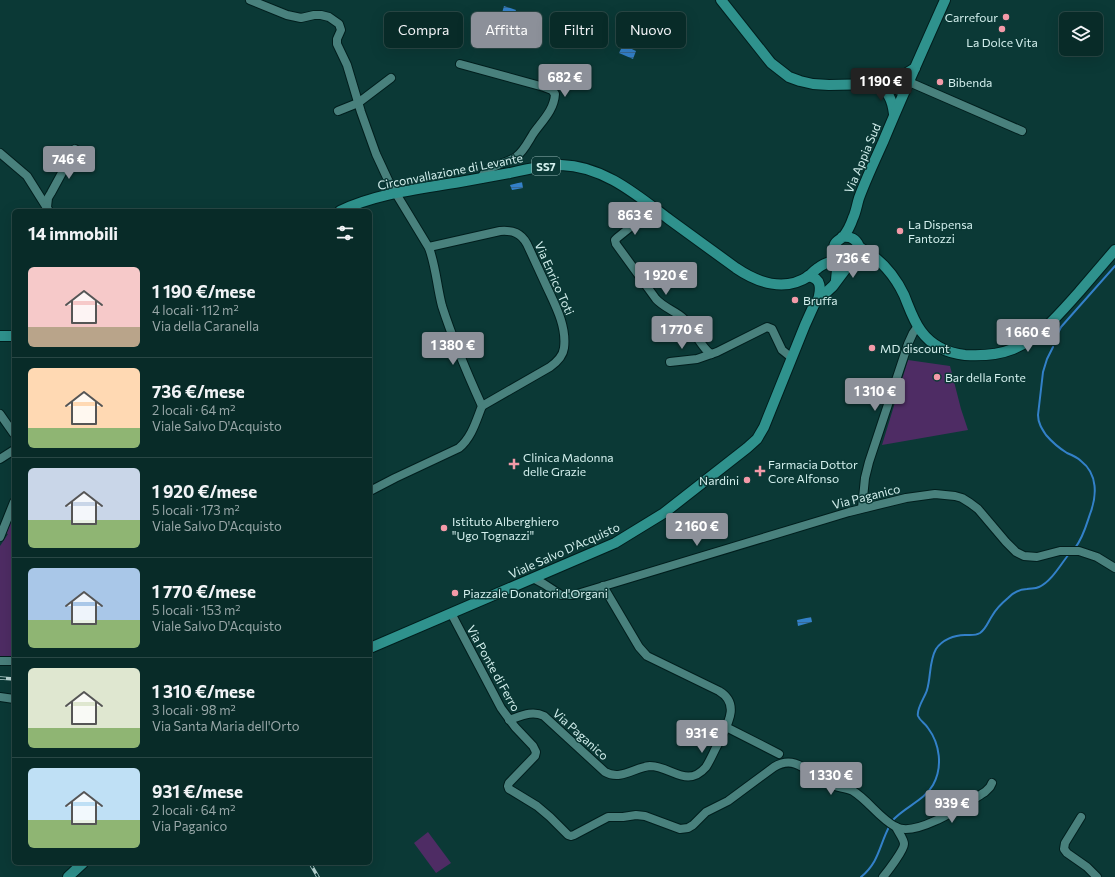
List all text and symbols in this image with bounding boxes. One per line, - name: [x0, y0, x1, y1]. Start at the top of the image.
- place label: Carrefour: [945, 10, 998, 24]
- chip: Compra: [384, 12, 463, 48]
- chip: Affitta: [471, 12, 542, 48]
- chip: Filtri: [550, 12, 608, 48]
- chip: Nuovo: [616, 12, 686, 48]
- marker: Carrefour: [1001, 12, 1011, 22]
- map controls: [1059, 12, 1103, 56]
- button: layers: [1059, 12, 1103, 56]
- marker: La Dolce Vita: [997, 24, 1007, 34]
- place label: La Dolce Vita: [966, 35, 1038, 49]
- pin: 682 €: [537, 64, 593, 98]
- pin: 1 190 €: [844, 68, 918, 102]
- text: 682 €: [547, 69, 583, 85]
- text: 1 190 €: [860, 73, 902, 89]
- place label: Bibenda: [948, 75, 992, 89]
- marker: Bibenda: [935, 77, 945, 87]
- street label: Via Appia Sud: [841, 121, 883, 195]
- pin: 746 €: [41, 146, 97, 180]
- street label: Circonvallazione di Levante: [376, 150, 524, 192]
- text: 746 €: [52, 151, 86, 167]
- road number: SS7: [532, 157, 560, 175]
- pin: 863 €: [607, 202, 663, 236]
- text: 863 €: [617, 207, 653, 223]
- place label: La Dispensa Fantozzi: [908, 217, 973, 245]
- icon: filters: [334, 222, 356, 244]
- text: 14 immobili: [28, 223, 118, 244]
- marker: La Dispensa Fantozzi: [895, 226, 905, 236]
- street label: Via Enrico Toti: [533, 239, 577, 317]
- pin: 736 €: [825, 245, 881, 279]
- text: 736 €: [836, 250, 870, 266]
- pin: 1 920 €: [629, 262, 703, 296]
- text: 1 920 €: [644, 267, 688, 283]
- text: 1 190 €/mese: [152, 281, 255, 302]
- icon: home: [60, 283, 108, 331]
- place label: Bruffa: [803, 293, 838, 307]
- marker: Bruffa: [790, 295, 800, 305]
- text: 4 locali · 112 m²: [152, 302, 239, 318]
- pin: 1 770 €: [645, 316, 719, 350]
- text: Via della Caranella: [152, 318, 259, 334]
- pin: 1 660 €: [991, 319, 1065, 353]
- text: 1 770 €: [661, 321, 703, 337]
- text: 1 660 €: [1006, 324, 1050, 340]
- pin: 1 380 €: [416, 332, 490, 366]
- text: 1 380 €: [431, 337, 475, 353]
- place label: MD discount: [880, 341, 950, 355]
- marker: MD discount: [867, 343, 877, 353]
- place label: Bar della Fonte: [945, 370, 1026, 384]
- marker: Bar della Fonte: [932, 372, 942, 382]
- pin: 1 310 €: [838, 378, 912, 412]
- text: 736 €/mese: [152, 381, 245, 402]
- text: 1 310 €: [854, 383, 896, 399]
- icon: home: [60, 384, 108, 432]
- text: 2 locali · 64 m²: [152, 402, 235, 418]
- text: Viale Salvo D'Acquisto: [152, 418, 282, 434]
- place label: Clinica Madonna delle Grazie: [523, 450, 614, 478]
- place label: Farmacia Dottor Core Alfonso: [768, 457, 858, 485]
- marker: Clinica Madonna delle Grazie: [508, 458, 520, 470]
- marker: Farmacia Dottor Core Alfonso: [755, 466, 765, 476]
- place label: Nardini: [699, 473, 739, 487]
- marker: Nardini: [742, 475, 752, 485]
- text: 1 920 €/mese: [152, 481, 257, 502]
- street label: Via Paganico: [831, 481, 901, 511]
- icon: home: [60, 484, 108, 532]
- text: 5 locali · 173 m²: [152, 502, 240, 518]
- pin: 2 160 €: [660, 513, 734, 547]
- place label: Istituto Alberghiero "Ugo Tognazzi": [452, 514, 559, 542]
- text: Viale Salvo D'Acquisto: [152, 518, 282, 534]
- text: 2 160 €: [675, 518, 719, 534]
- street label: Viale Salvo D'Acquisto: [506, 519, 622, 581]
- marker: Istituto Alberghiero "Ugo Tognazzi": [439, 523, 449, 533]
- text: 1 770 €/mese: [152, 581, 256, 602]
- icon: home: [60, 584, 108, 632]
- place label: Piazzale Donatori d'Organi: [463, 586, 608, 600]
- marker: Piazzale Donatori d'Organi: [450, 588, 460, 598]
- text: 5 locali · 153 m²: [152, 602, 240, 618]
- text: Viale Salvo D'Acquisto: [152, 618, 282, 634]
- street label: Via Ponte di Ferro: [464, 622, 524, 714]
- text: 1 310 €/mese: [152, 681, 255, 702]
- icon: home: [60, 684, 108, 732]
- text: 3 locali · 98 m²: [152, 702, 236, 718]
- street label: Via Paganico: [551, 706, 611, 762]
- text: Via Santa Maria dell'Orto: [152, 718, 299, 734]
- pin: 931 €: [674, 720, 730, 754]
- text: 931 €: [685, 725, 719, 741]
- pin: 1 330 €: [794, 762, 868, 796]
- text: 1 330 €: [809, 767, 853, 783]
- text: 931 €/mese: [152, 781, 243, 802]
- icon: home: [60, 784, 108, 832]
- pin: 939 €: [924, 790, 980, 824]
- text: 939 €: [934, 795, 970, 811]
- text: 2 locali · 64 m²: [152, 802, 235, 818]
- text: Via Paganico: [152, 818, 227, 834]

